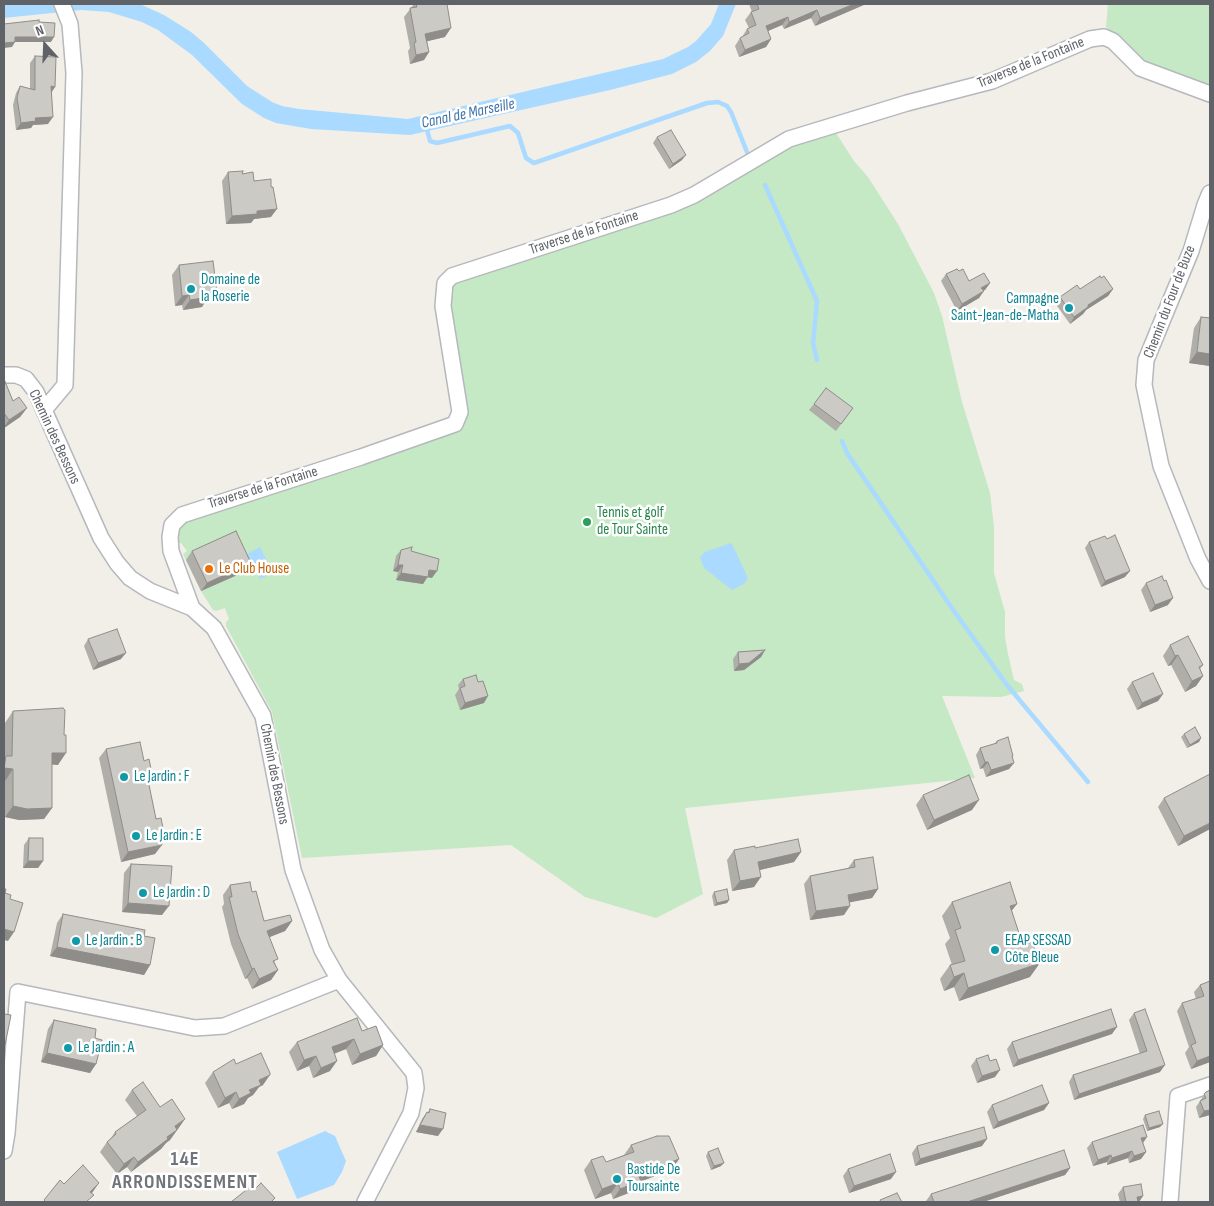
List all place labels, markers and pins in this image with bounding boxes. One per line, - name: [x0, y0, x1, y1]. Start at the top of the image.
- place label: Domaine de la Roserie: [201, 271, 260, 306]
- marker: Domaine de la Roserie: [185, 283, 197, 295]
- place label: Campagne Saint-Jean-de-Matha: [951, 290, 1059, 325]
- marker: Campagne Saint-Jean-de-Matha: [1063, 302, 1075, 314]
- place label: Tennis et golf de Tour Sainte: [597, 504, 668, 539]
- marker: Tennis et golf de Tour Sainte: [581, 516, 593, 528]
- place label: Le Club House: [219, 560, 289, 578]
- marker: Le Club House: [203, 563, 215, 575]
- place label: Le Jardin : F: [134, 768, 190, 786]
- marker: Le Jardin : F: [118, 771, 130, 783]
- place label: Le Jardin : E: [146, 827, 202, 845]
- marker: Le Jardin : E: [130, 830, 142, 842]
- place label: Le Jardin : D: [153, 884, 210, 902]
- marker: Le Jardin : D: [137, 887, 149, 899]
- place label: Le Jardin : B: [86, 932, 142, 950]
- place label: EEAP SESSAD Côte Bleue: [1005, 932, 1071, 967]
- marker: Le Jardin : B: [70, 935, 82, 947]
- marker: EEAP SESSAD Côte Bleue: [989, 944, 1001, 956]
- place label: Le Jardin : A: [78, 1039, 134, 1057]
- marker: Le Jardin : A: [62, 1042, 74, 1054]
- place label: Bastide De Toursainte: [627, 1161, 680, 1196]
- marker: Bastide De Toursainte: [611, 1173, 623, 1185]

